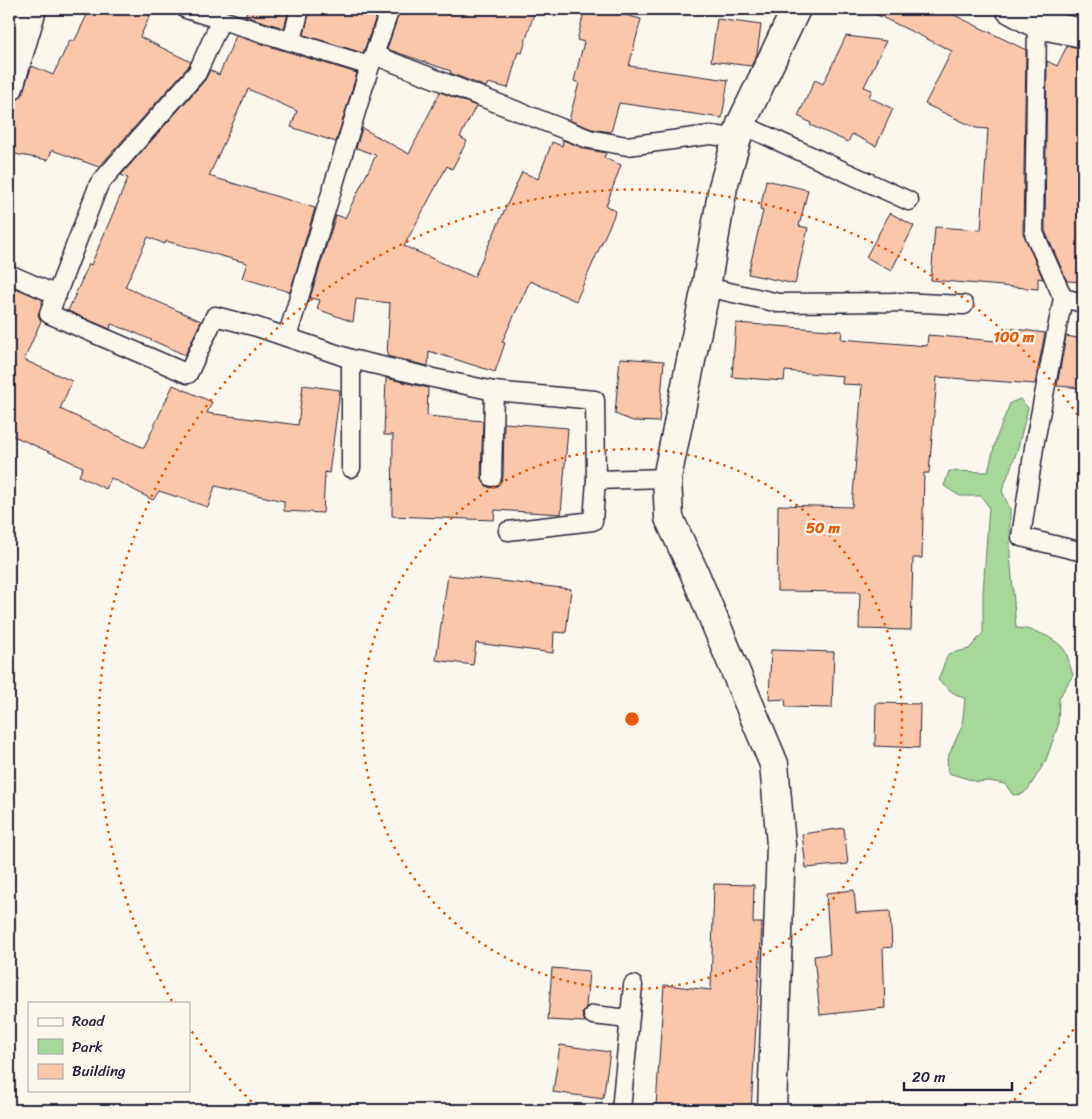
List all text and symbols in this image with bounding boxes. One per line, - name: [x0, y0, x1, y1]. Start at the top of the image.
- text: 100 m: [994, 324, 1035, 350]
- text: 50 m: [806, 515, 841, 541]
- centre of rings: [623, 710, 641, 728]
- legend: [28, 1002, 190, 1092]
- text: Road: [72, 1008, 105, 1034]
- text: Park: [72, 1034, 103, 1060]
- text: Building: [72, 1058, 126, 1084]
- scale bar: [904, 1059, 1012, 1091]
- text: 20 m: [912, 1064, 946, 1090]

